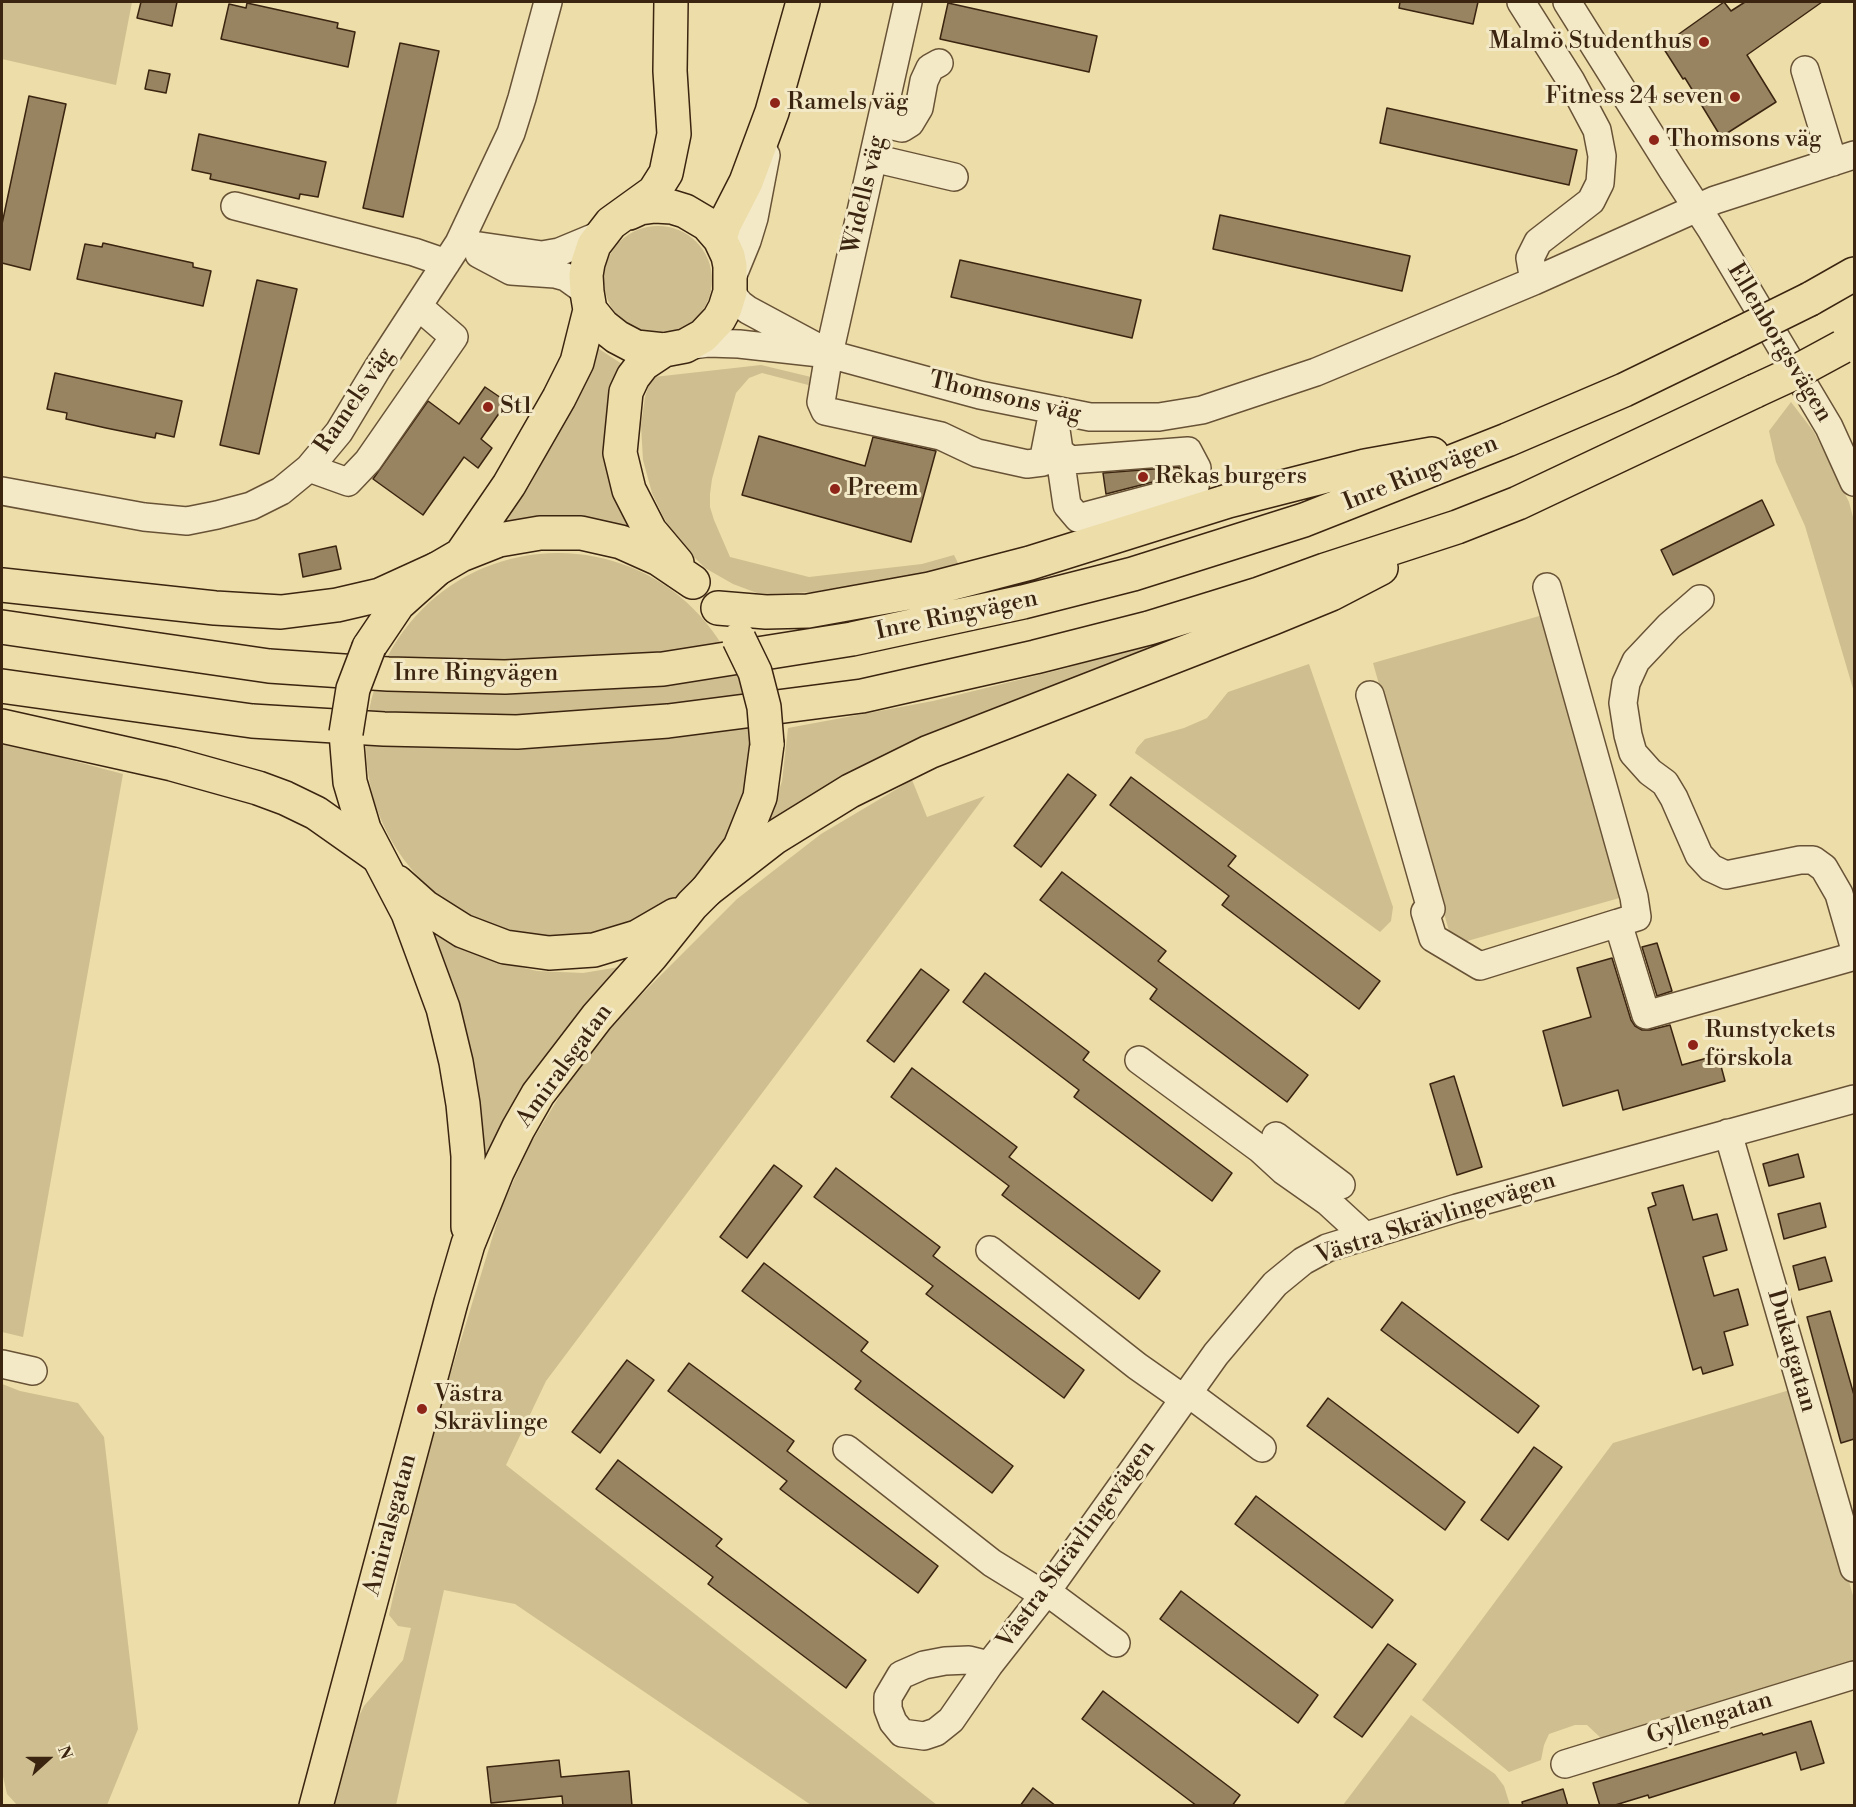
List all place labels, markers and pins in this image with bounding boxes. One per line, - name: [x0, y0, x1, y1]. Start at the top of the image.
- place label: Malmö Studenthus: [1489, 28, 1692, 56]
- marker: Malmö Studenthus: [1697, 35, 1711, 49]
- place label: Fitness 24 seven: [1545, 83, 1723, 111]
- place label: Ramels väg: [787, 89, 908, 117]
- marker: Fitness 24 seven: [1728, 90, 1742, 104]
- marker: Ramels väg: [768, 96, 782, 110]
- place label: Thomsons väg: [1666, 126, 1821, 154]
- marker: Thomsons väg: [1647, 133, 1661, 147]
- place label: St1: [500, 393, 533, 421]
- marker: St1: [481, 400, 495, 414]
- place label: Rekas burgers: [1155, 463, 1307, 491]
- marker: Rekas burgers: [1136, 470, 1150, 484]
- place label: Preem: [847, 475, 919, 503]
- marker: Preem: [828, 482, 842, 496]
- place label: Runstyckets förskola: [1705, 1017, 1835, 1073]
- marker: Runstyckets förskola: [1686, 1038, 1700, 1052]
- place label: Västra Skrävlinge: [434, 1381, 548, 1437]
- marker: Västra Skrävlinge: [415, 1402, 429, 1416]

